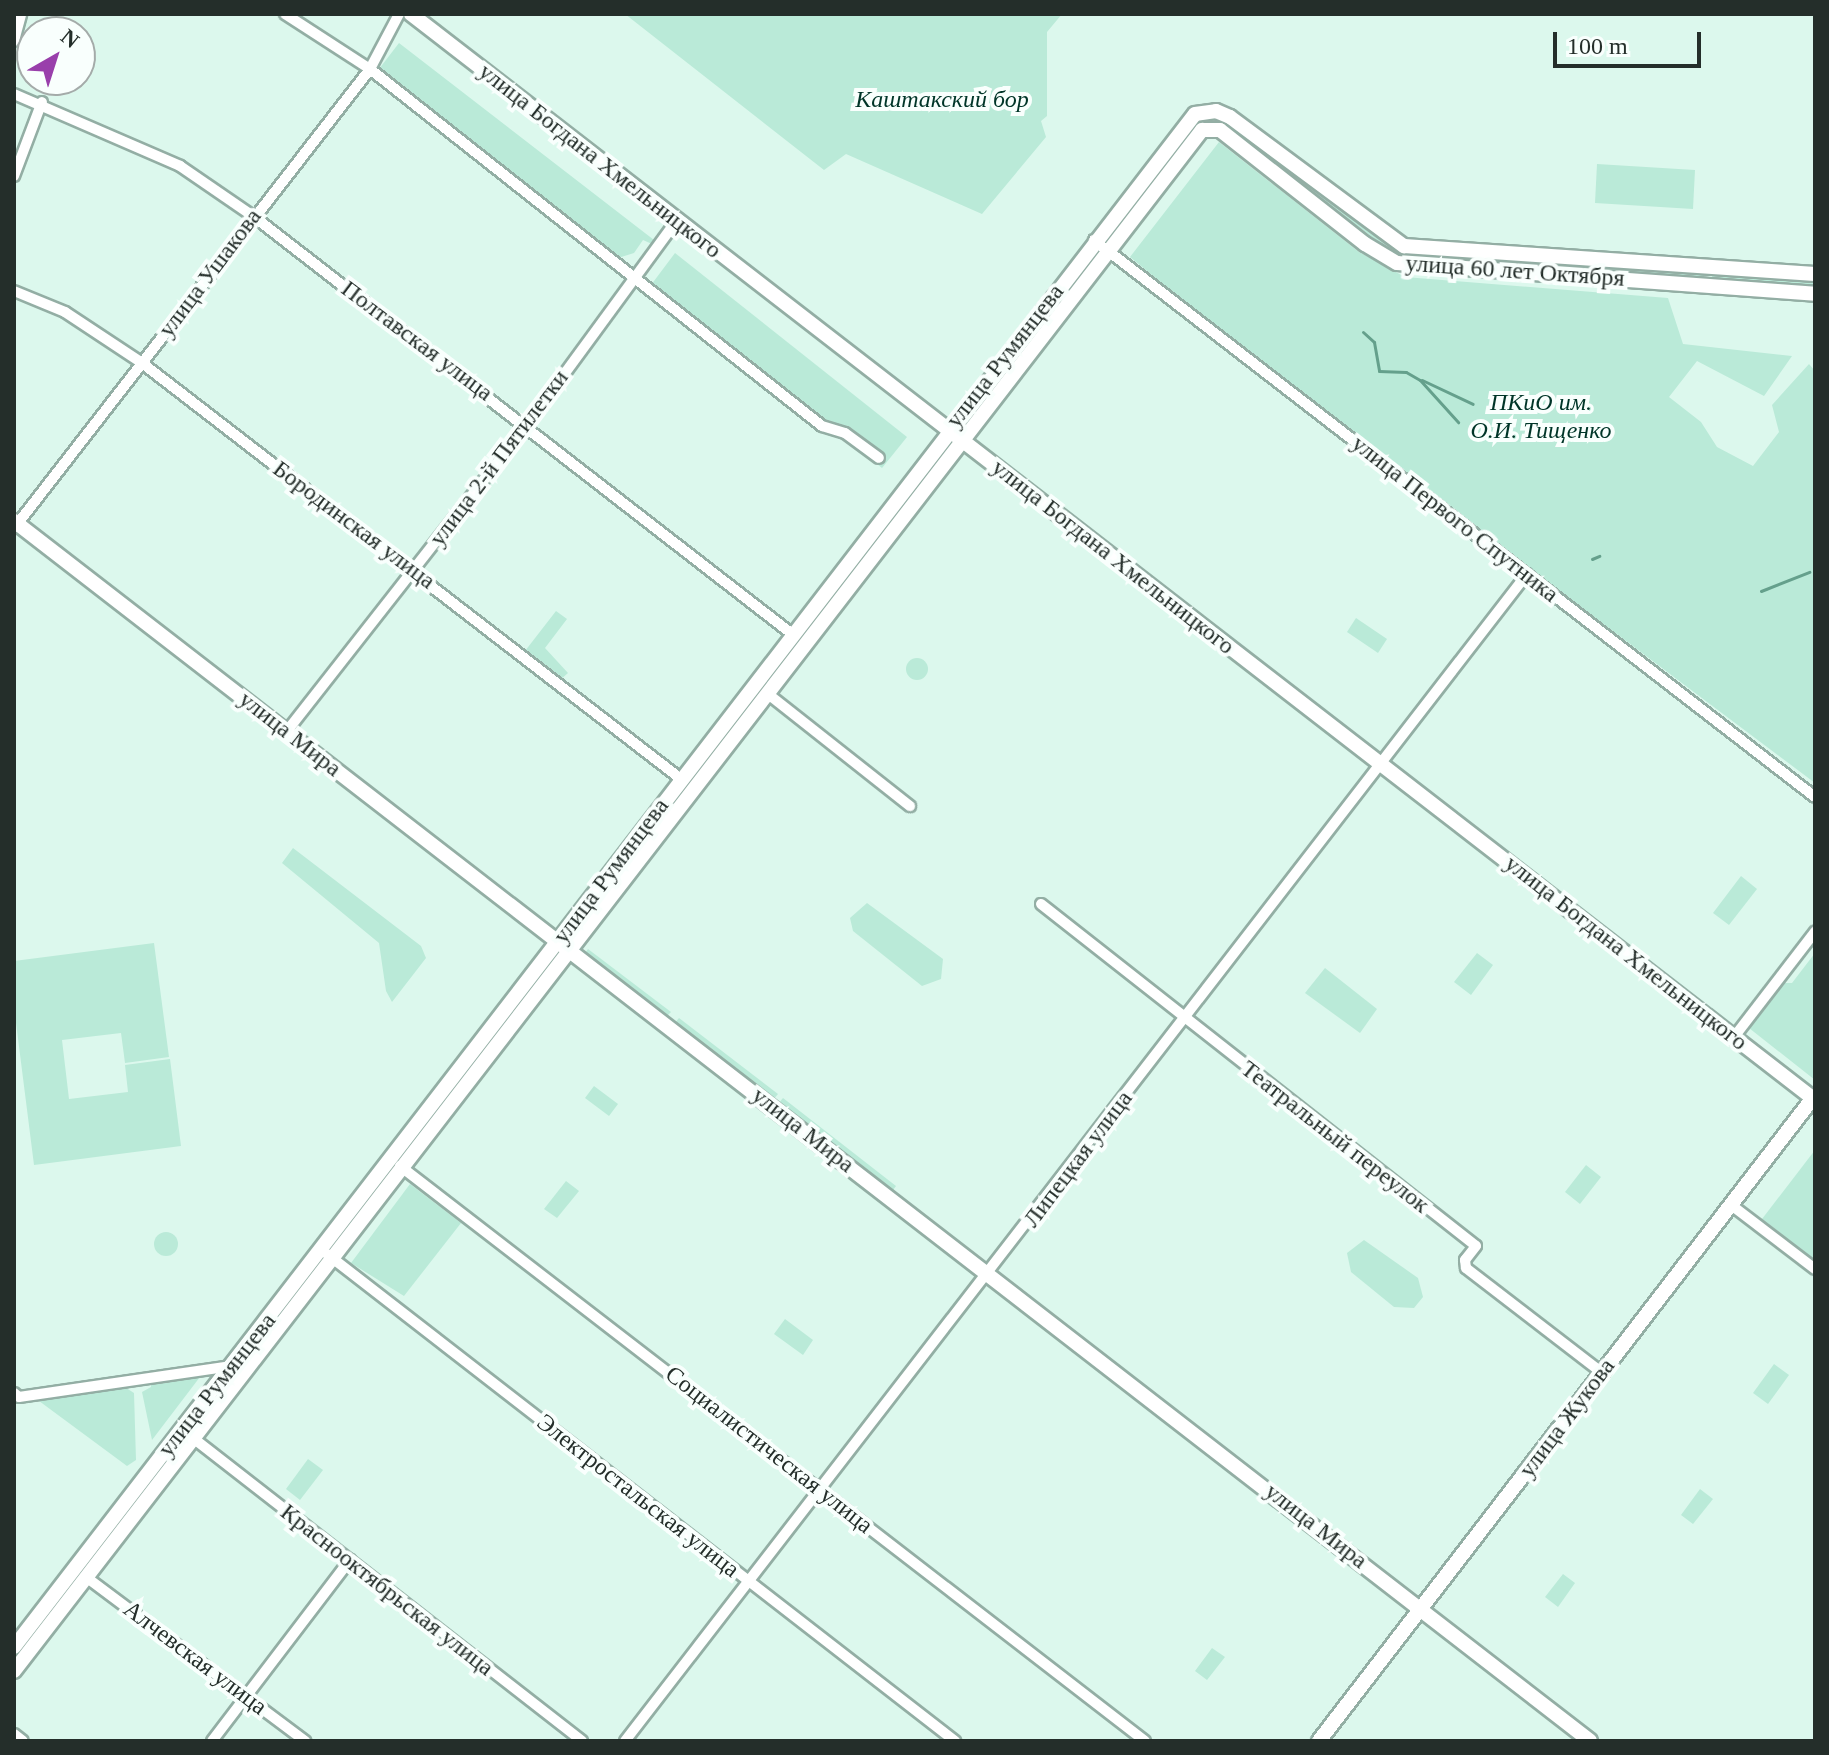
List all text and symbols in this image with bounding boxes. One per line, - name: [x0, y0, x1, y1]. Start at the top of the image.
- north arrow: [16, 16, 96, 96]
- scale bar: [1557, 16, 1705, 66]
- text: N: [56, 24, 84, 53]
- text: 100 m: [1567, 33, 1628, 59]
- street label: улица Богдана Хмельницкого: [473, 57, 727, 265]
- park label: Каштакский бор: [855, 86, 1029, 114]
- street label: улица Ушакова: [152, 203, 268, 343]
- street label: улица 60 лет Октября: [1405, 249, 1625, 293]
- street label: Полтавская улица: [335, 275, 499, 407]
- street label: улица Румянцева: [940, 278, 1070, 434]
- street label: улица 2-й Пятилетки: [423, 364, 575, 552]
- park label: ПКиО им. О.И. Тищенко: [1470, 389, 1612, 445]
- street label: улица Первого Спутника: [1346, 429, 1564, 609]
- street label: улица Богдана Хмельницкого: [986, 453, 1240, 661]
- street label: Бородинская улица: [267, 455, 441, 595]
- street label: улица Мира: [233, 685, 347, 783]
- street label: улица Румянцева: [547, 793, 675, 949]
- street label: улица Богдана Хмельницкого: [1499, 849, 1753, 1057]
- street label: Театральный переулок: [1235, 1054, 1435, 1220]
- street label: улица Мира: [746, 1081, 860, 1179]
- street label: Липецкая улица: [1017, 1085, 1139, 1233]
- street label: улица Румянцева: [152, 1307, 282, 1463]
- street label: улица Жукова: [1513, 1353, 1621, 1483]
- street label: Социалистическая улица: [659, 1360, 879, 1540]
- street label: Электростальская улица: [531, 1408, 745, 1584]
- street label: улица Мира: [1259, 1477, 1373, 1575]
- street label: Краснооктябрьская улица: [275, 1498, 499, 1682]
- street label: Алчевская улица: [118, 1595, 272, 1721]

